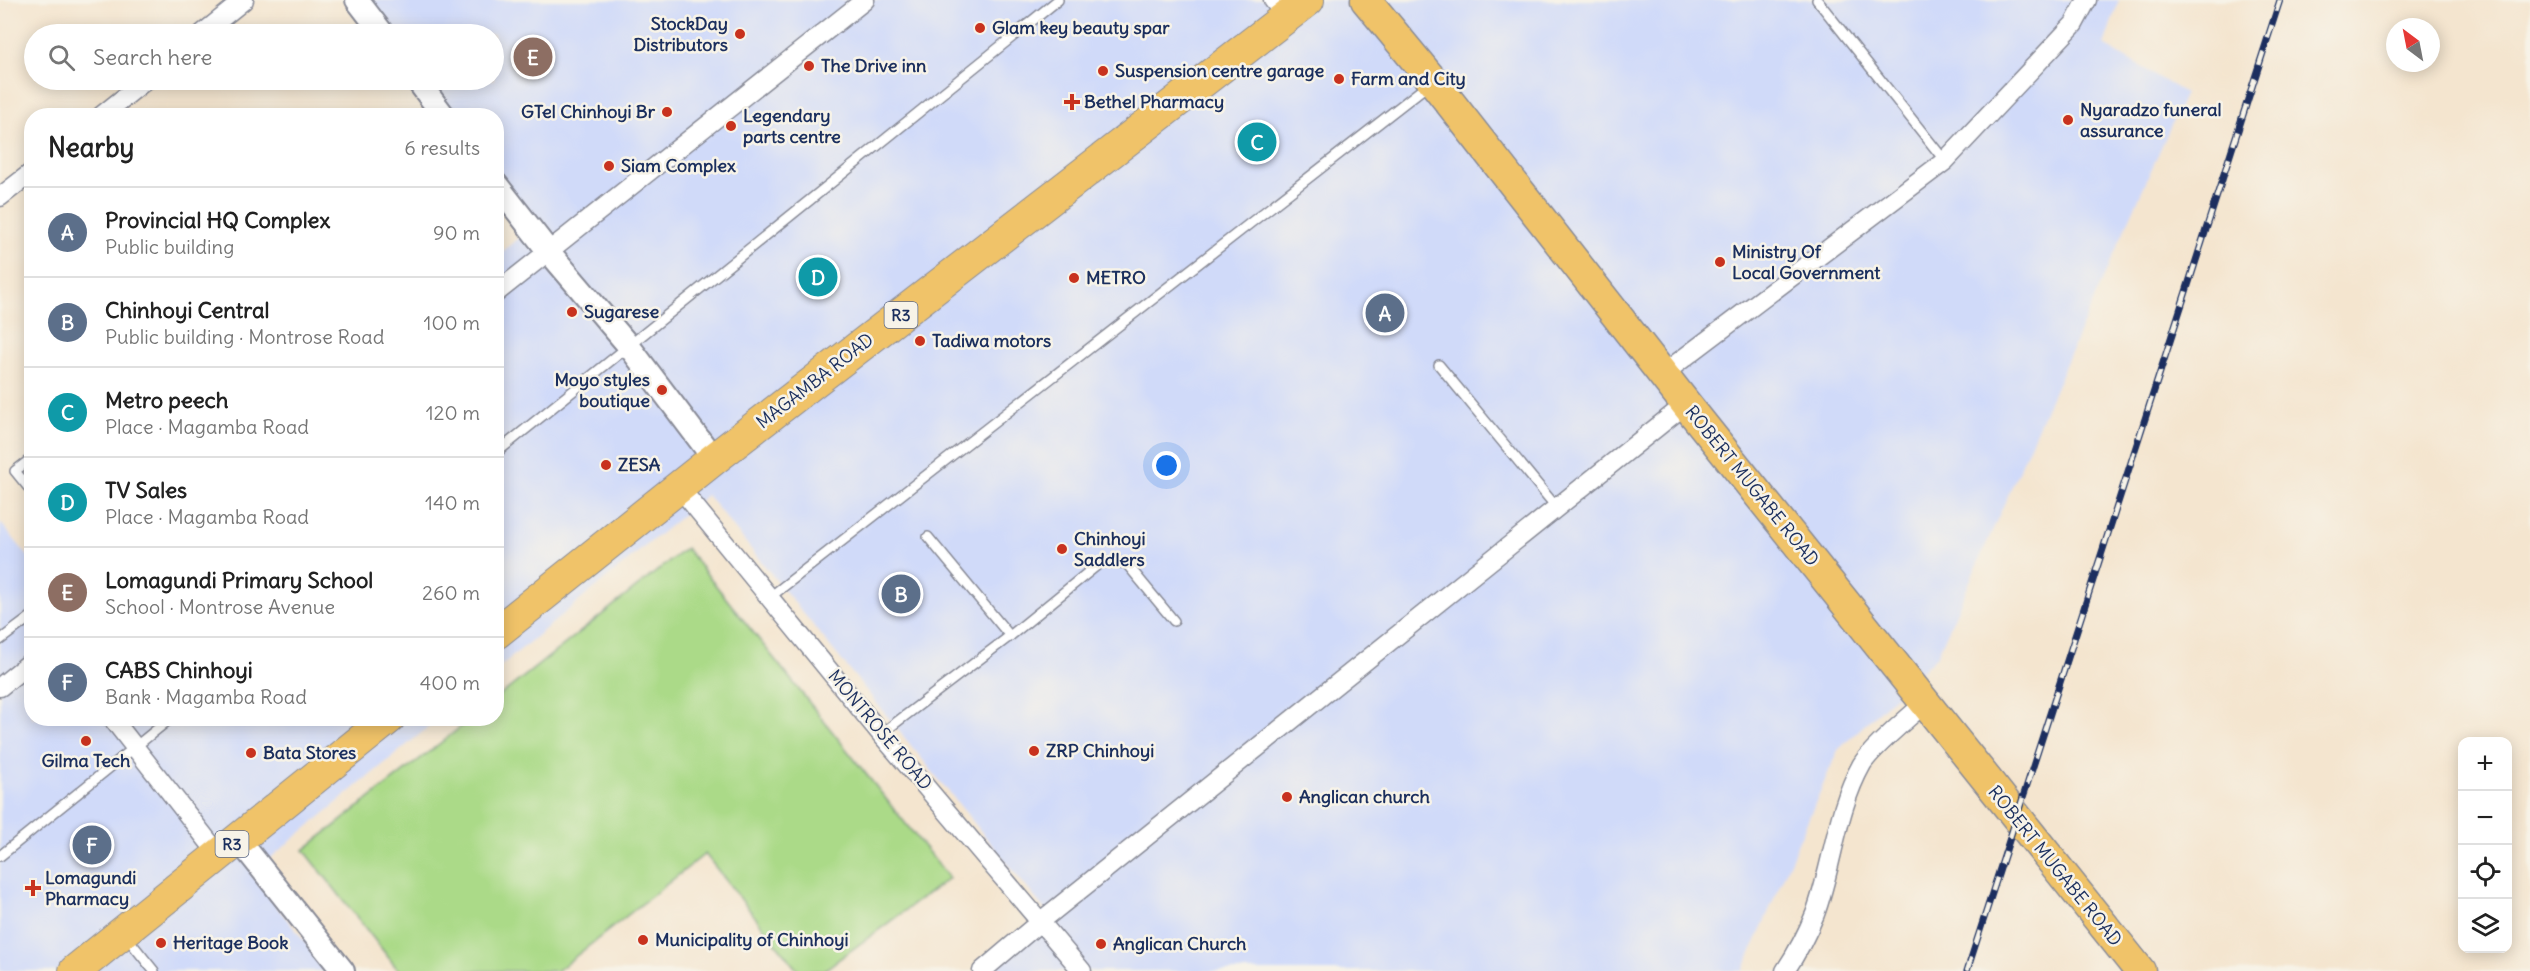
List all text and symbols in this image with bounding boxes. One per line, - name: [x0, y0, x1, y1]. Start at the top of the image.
- place label: StockDay Distributors: [633, 12, 728, 56]
- place label: Glam key beauty spar: [992, 16, 1170, 39]
- north arrow: [2386, 18, 2440, 72]
- marker: Glam key beauty spar: [973, 21, 987, 35]
- search box: [24, 24, 504, 90]
- marker: StockDay Distributors: [733, 27, 747, 41]
- pin: E: [514, 34, 552, 80]
- icon: search: [45, 41, 78, 74]
- text: Search here: [93, 43, 212, 71]
- place label: The Drive inn: [821, 54, 927, 77]
- marker: The Drive inn: [802, 59, 816, 73]
- place label: Suspension centre garage: [1115, 59, 1325, 82]
- marker: Suspension centre garage: [1096, 64, 1110, 78]
- place label: Farm and City: [1351, 67, 1466, 90]
- marker: Farm and City: [1332, 72, 1346, 86]
- place label: Bethel Pharmacy: [1084, 90, 1224, 113]
- marker: Bethel Pharmacy: [1065, 95, 1079, 109]
- place label: Nyaradzo funeral assurance: [2080, 98, 2222, 142]
- place label: GTel Chinhoyi Br: [521, 100, 656, 123]
- place label: Legendary parts centre: [743, 104, 841, 148]
- marker: GTel Chinhoyi Br: [660, 105, 674, 119]
- marker: Nyaradzo funeral assurance: [2061, 113, 2075, 127]
- marker: Legendary parts centre: [724, 119, 738, 133]
- pin: C: [1238, 120, 1276, 164]
- text: Nearby: [48, 131, 134, 164]
- text: 6 results: [404, 135, 480, 160]
- place label: Siam Complex: [621, 154, 736, 177]
- marker: Siam Complex: [602, 159, 616, 173]
- text: Provincial HQ Complex: [105, 206, 330, 234]
- text: A: [61, 220, 74, 245]
- text: 90 m: [433, 220, 480, 245]
- text: Public building: [105, 234, 234, 259]
- place label: Ministry Of Local Government: [1732, 240, 1881, 284]
- pin: D: [798, 254, 838, 300]
- marker: Ministry Of Local Government: [1713, 255, 1727, 269]
- place label: METRO: [1086, 266, 1146, 289]
- marker: METRO: [1067, 271, 1081, 285]
- pin: A: [1366, 290, 1404, 336]
- text: Chinhoyi Central: [105, 296, 270, 324]
- place label: Sugarese: [584, 300, 659, 323]
- road number: R3: [884, 302, 918, 328]
- marker: Sugarese: [565, 305, 579, 319]
- text: B: [61, 310, 74, 335]
- text: 100 m: [423, 310, 480, 335]
- text: Public building · Montrose Road: [105, 324, 384, 349]
- street label: MAGAMBA ROAD: [751, 328, 878, 434]
- place label: Tadiwa motors: [932, 329, 1051, 352]
- marker: Tadiwa motors: [913, 334, 927, 348]
- place label: Moyo styles boutique: [554, 368, 650, 412]
- marker: Moyo styles boutique: [655, 383, 669, 397]
- text: Metro peech: [105, 386, 229, 414]
- text: C: [61, 400, 74, 425]
- text: 120 m: [426, 400, 480, 425]
- street label: ROBERT MUGABE ROAD: [1680, 401, 1824, 571]
- text: Place · Magamba Road: [105, 414, 309, 439]
- your location: [1152, 451, 1181, 480]
- place label: ZESA: [618, 453, 661, 476]
- marker: ZESA: [599, 458, 613, 472]
- text: TV Sales: [105, 476, 187, 504]
- text: D: [60, 490, 75, 515]
- text: 140 m: [425, 490, 480, 515]
- text: Place · Magamba Road: [105, 504, 309, 529]
- place label: Chinhoyi Saddlers: [1074, 527, 1145, 571]
- marker: Chinhoyi Saddlers: [1055, 542, 1069, 556]
- text: Lomagundi Primary School: [105, 566, 373, 594]
- pin: B: [882, 572, 920, 616]
- text: E: [62, 580, 73, 605]
- text: 260 m: [422, 580, 480, 605]
- text: School · Montrose Avenue: [105, 594, 335, 619]
- text: CABS Chinhoyi: [105, 656, 253, 684]
- street label: MONTROSE ROAD: [823, 665, 937, 795]
- text: F: [62, 670, 73, 695]
- text: 400 m: [420, 670, 480, 695]
- text: Bank · Magamba Road: [105, 684, 307, 709]
- marker: Gilma Tech: [79, 734, 93, 748]
- map controls: [2458, 737, 2512, 953]
- button: +: [2458, 737, 2512, 791]
- place label: ZRP Chinhoyi: [1046, 739, 1154, 762]
- place label: Bata Stores: [263, 741, 356, 764]
- marker: ZRP Chinhoyi: [1027, 744, 1041, 758]
- marker: Bata Stores: [244, 746, 258, 760]
- place label: Gilma Tech: [42, 749, 131, 772]
- street label: ROBERT MUGABE ROAD: [1983, 781, 2127, 951]
- place label: Anglican church: [1299, 785, 1430, 808]
- marker: Anglican church: [1280, 790, 1294, 804]
- button: −: [2458, 791, 2512, 845]
- pin: F: [72, 822, 112, 868]
- road number: R3: [216, 831, 248, 857]
- button: locate: [2458, 845, 2512, 899]
- place label: Lomagundi Pharmacy: [45, 866, 136, 910]
- marker: Lomagundi Pharmacy: [26, 881, 40, 895]
- button: layers: [2458, 899, 2512, 953]
- place label: Municipality of Chinhoyi: [655, 928, 848, 951]
- place label: Heritage Book: [173, 931, 288, 954]
- place label: Anglican Church: [1113, 932, 1247, 955]
- marker: Municipality of Chinhoyi: [636, 933, 650, 947]
- marker: Heritage Book: [154, 936, 168, 950]
- marker: Anglican Church: [1094, 937, 1108, 951]

